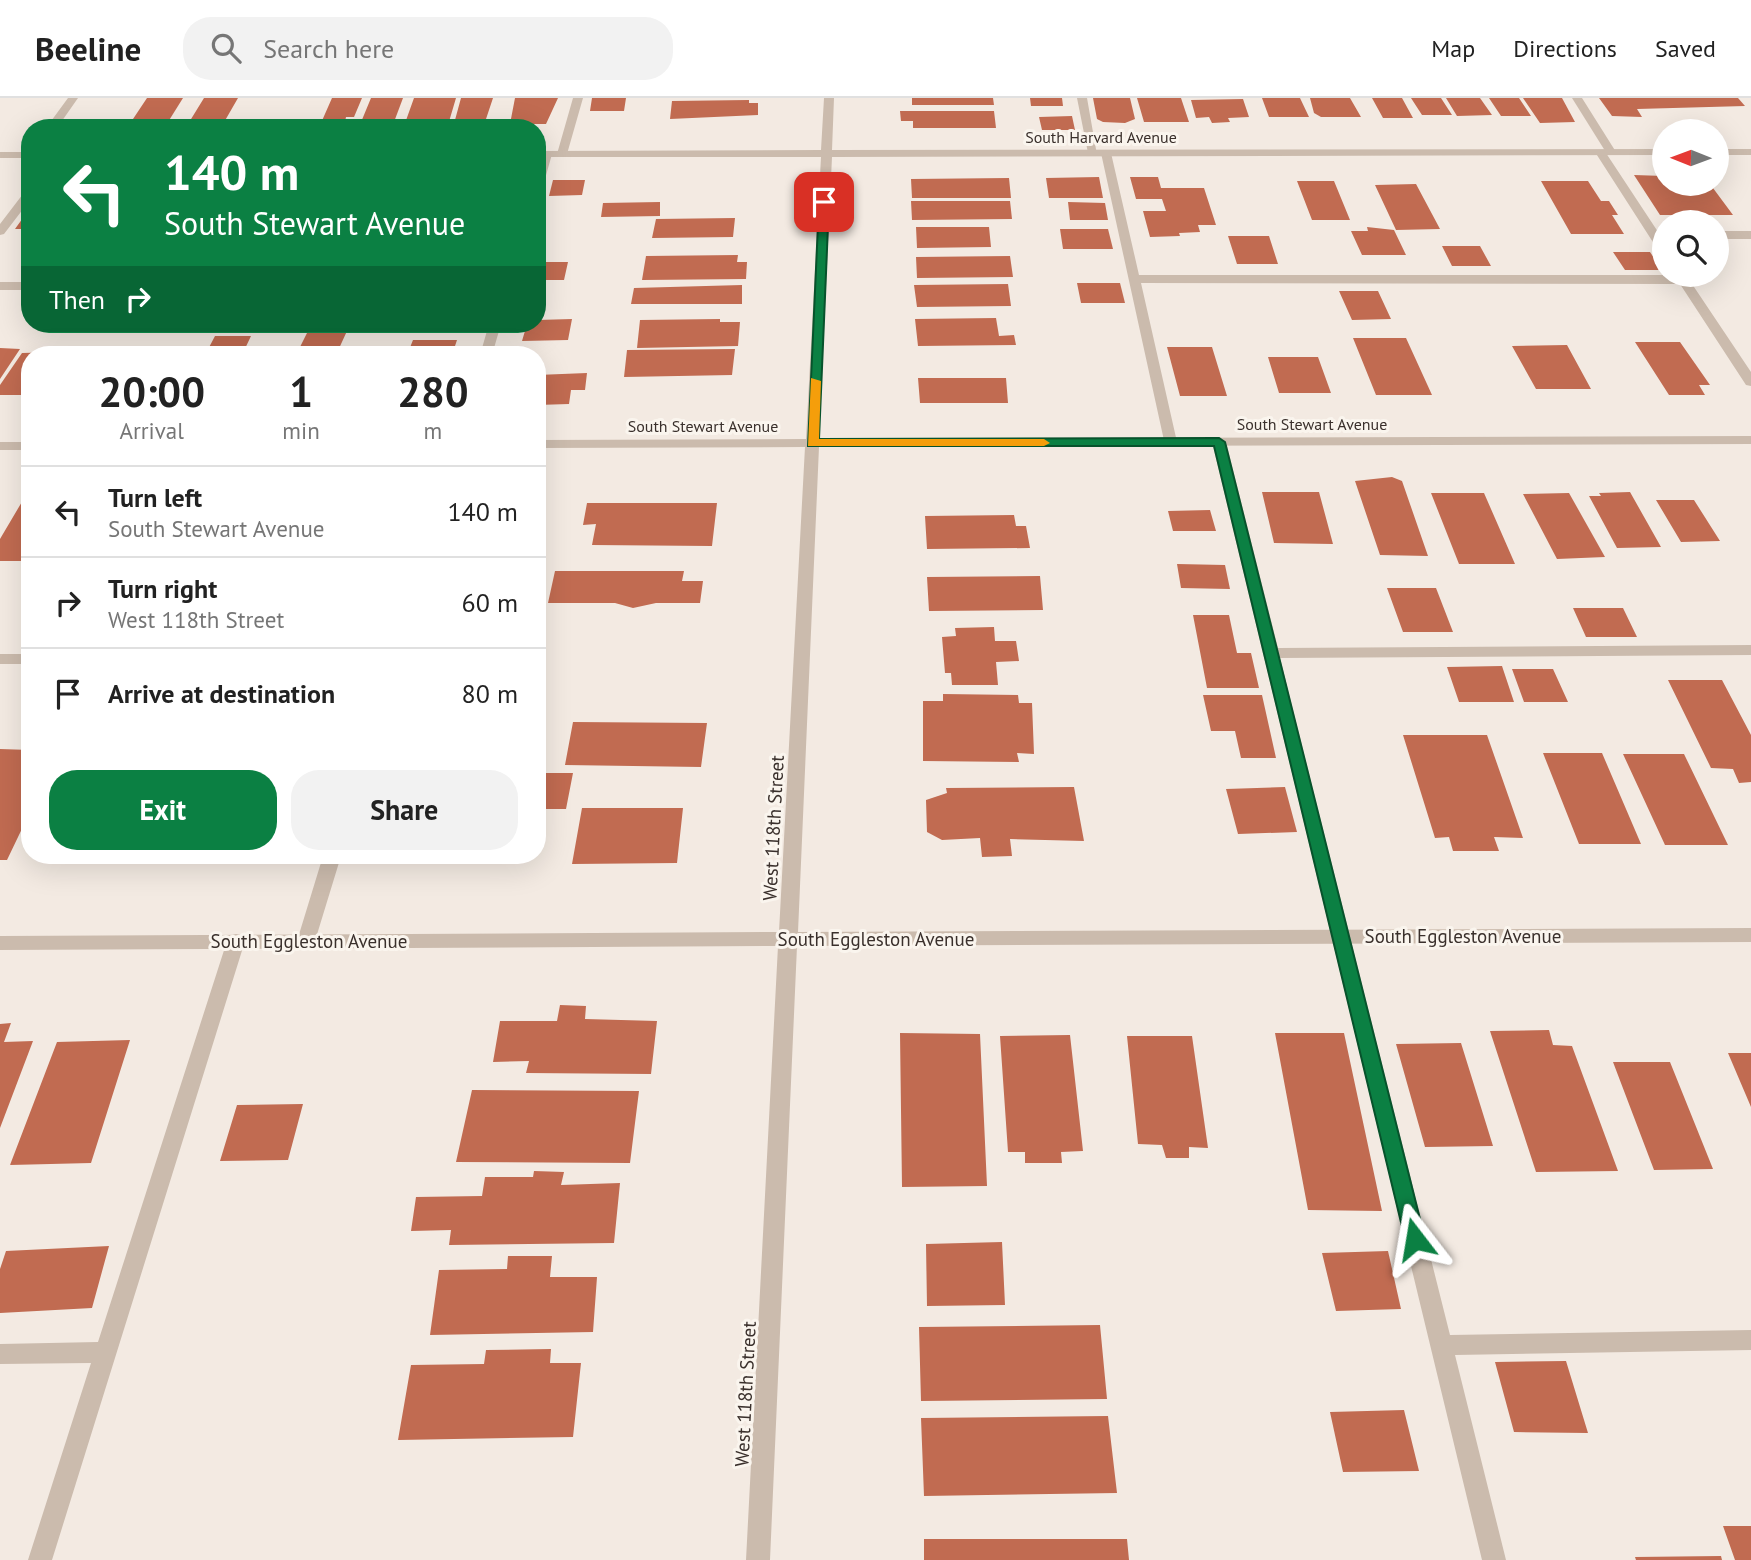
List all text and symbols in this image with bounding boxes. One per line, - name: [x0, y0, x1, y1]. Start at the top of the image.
- search box: [183, 17, 673, 80]
- text: Beeline: [35, 27, 141, 70]
- icon: search: [207, 29, 245, 67]
- text: Search here: [263, 32, 394, 65]
- text: Map: [1431, 33, 1475, 64]
- text: Directions: [1513, 33, 1617, 64]
- text: Saved: [1655, 33, 1716, 64]
- north arrow: [1652, 119, 1729, 196]
- map controls: [1652, 119, 1729, 287]
- street label: South Harvard Avenue: [1025, 127, 1177, 147]
- text: 140 m: [164, 140, 299, 204]
- icon: left: [49, 147, 140, 238]
- pin: [794, 172, 854, 232]
- icon: arrive: [805, 183, 843, 221]
- text: South Stewart Avenue: [164, 202, 465, 244]
- button: search: [1652, 210, 1729, 287]
- icon: right: [119, 280, 157, 318]
- text: Then: [49, 283, 105, 316]
- text: 20:00: [98, 364, 205, 419]
- text: 1: [289, 364, 313, 419]
- text: 280: [397, 364, 469, 419]
- street label: South Stewart Avenue: [1237, 414, 1387, 434]
- text: Arrival: [119, 416, 184, 445]
- text: min: [282, 416, 320, 445]
- text: m: [424, 416, 442, 445]
- street label: South Stewart Avenue: [628, 416, 778, 436]
- text: Turn left: [108, 481, 202, 514]
- icon: left: [49, 493, 87, 531]
- text: 140 m: [447, 495, 518, 528]
- text: South Stewart Avenue: [108, 514, 325, 543]
- text: Turn right: [108, 572, 217, 605]
- icon: right: [49, 584, 87, 622]
- text: 60 m: [462, 586, 518, 619]
- text: West 118th Street: [108, 605, 284, 634]
- icon: arrive: [49, 675, 87, 713]
- text: Arrive at destination: [108, 677, 335, 710]
- text: 80 m: [462, 677, 518, 710]
- street label: West 118th Street: [757, 754, 789, 901]
- button: Exit: [49, 770, 277, 850]
- button: Share: [291, 770, 518, 850]
- street label: South Eggleston Avenue: [1365, 924, 1561, 948]
- street label: South Eggleston Avenue: [778, 927, 974, 951]
- street label: South Eggleston Avenue: [211, 929, 407, 953]
- position arrow: [1378, 1202, 1452, 1276]
- street label: West 118th Street: [729, 1320, 761, 1467]

